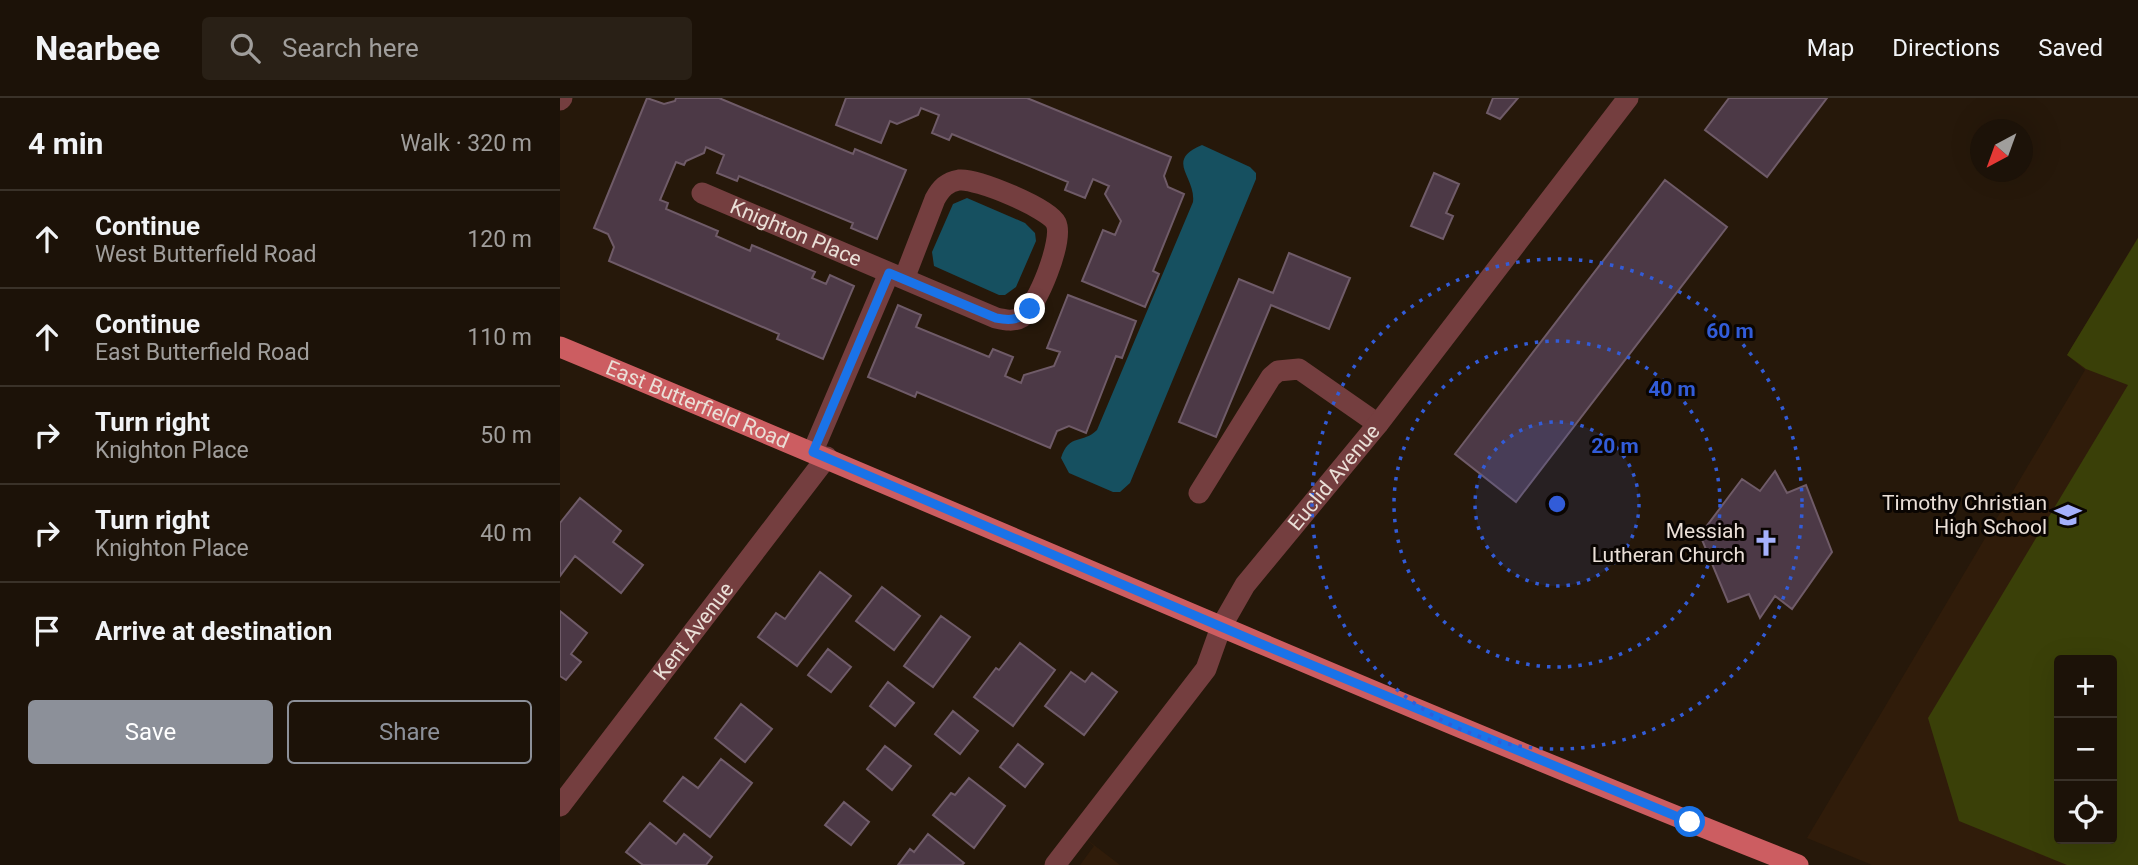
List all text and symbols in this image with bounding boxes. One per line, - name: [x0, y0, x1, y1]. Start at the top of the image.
- search box: [202, 17, 692, 80]
- text: Nearbee: [35, 29, 160, 68]
- icon: search: [226, 29, 264, 67]
- text: Search here: [282, 33, 419, 63]
- text: Map: [1807, 34, 1854, 62]
- text: Directions: [1892, 34, 2000, 62]
- text: Saved: [2038, 34, 2103, 62]
- north arrow: [1970, 119, 2033, 182]
- text: 4 min: [28, 126, 103, 161]
- text: Walk · 320 m: [400, 130, 532, 157]
- street label: Knighton Place: [727, 194, 865, 271]
- text: Continue: [95, 211, 200, 241]
- icon: ahead: [28, 220, 66, 258]
- text: 120 m: [467, 226, 532, 253]
- text: West Butterfield Road: [95, 241, 316, 268]
- route end: [1014, 293, 1045, 324]
- text: Continue: [95, 309, 200, 339]
- icon: ahead: [28, 318, 66, 356]
- text: 60 m: [1706, 319, 1754, 343]
- text: 110 m: [467, 324, 532, 351]
- text: East Butterfield Road: [95, 339, 310, 366]
- street label: East Butterfield Road: [602, 355, 793, 453]
- text: 40 m: [1648, 377, 1696, 401]
- text: Turn right: [95, 407, 210, 437]
- icon: right: [28, 416, 66, 454]
- street label: Euclid Avenue: [1283, 419, 1385, 535]
- text: 50 m: [480, 422, 532, 449]
- text: 20 m: [1591, 434, 1639, 458]
- text: Knighton Place: [95, 437, 249, 464]
- place label: Timothy Christian High School: [1882, 491, 2047, 539]
- centre of rings: [1545, 492, 1569, 516]
- school or university icon: Timothy Christian High School: [2053, 500, 2083, 530]
- text: Turn right: [95, 505, 210, 535]
- icon: right: [28, 514, 66, 552]
- place label: Messiah Lutheran Church: [1592, 519, 1745, 567]
- text: 40 m: [480, 520, 532, 547]
- church icon: Messiah Lutheran Church: [1751, 528, 1781, 558]
- text: Knighton Place: [95, 535, 249, 562]
- street label: Kent Avenue: [649, 578, 739, 685]
- icon: arrive: [28, 612, 66, 650]
- text: Arrive at destination: [95, 616, 332, 646]
- map controls: [2054, 655, 2117, 844]
- button: +: [2054, 655, 2117, 718]
- button: Save: [28, 700, 273, 764]
- button: Share: [287, 700, 532, 764]
- button: −: [2054, 718, 2117, 781]
- button: locate: [2054, 781, 2117, 844]
- route start: [1674, 806, 1705, 837]

